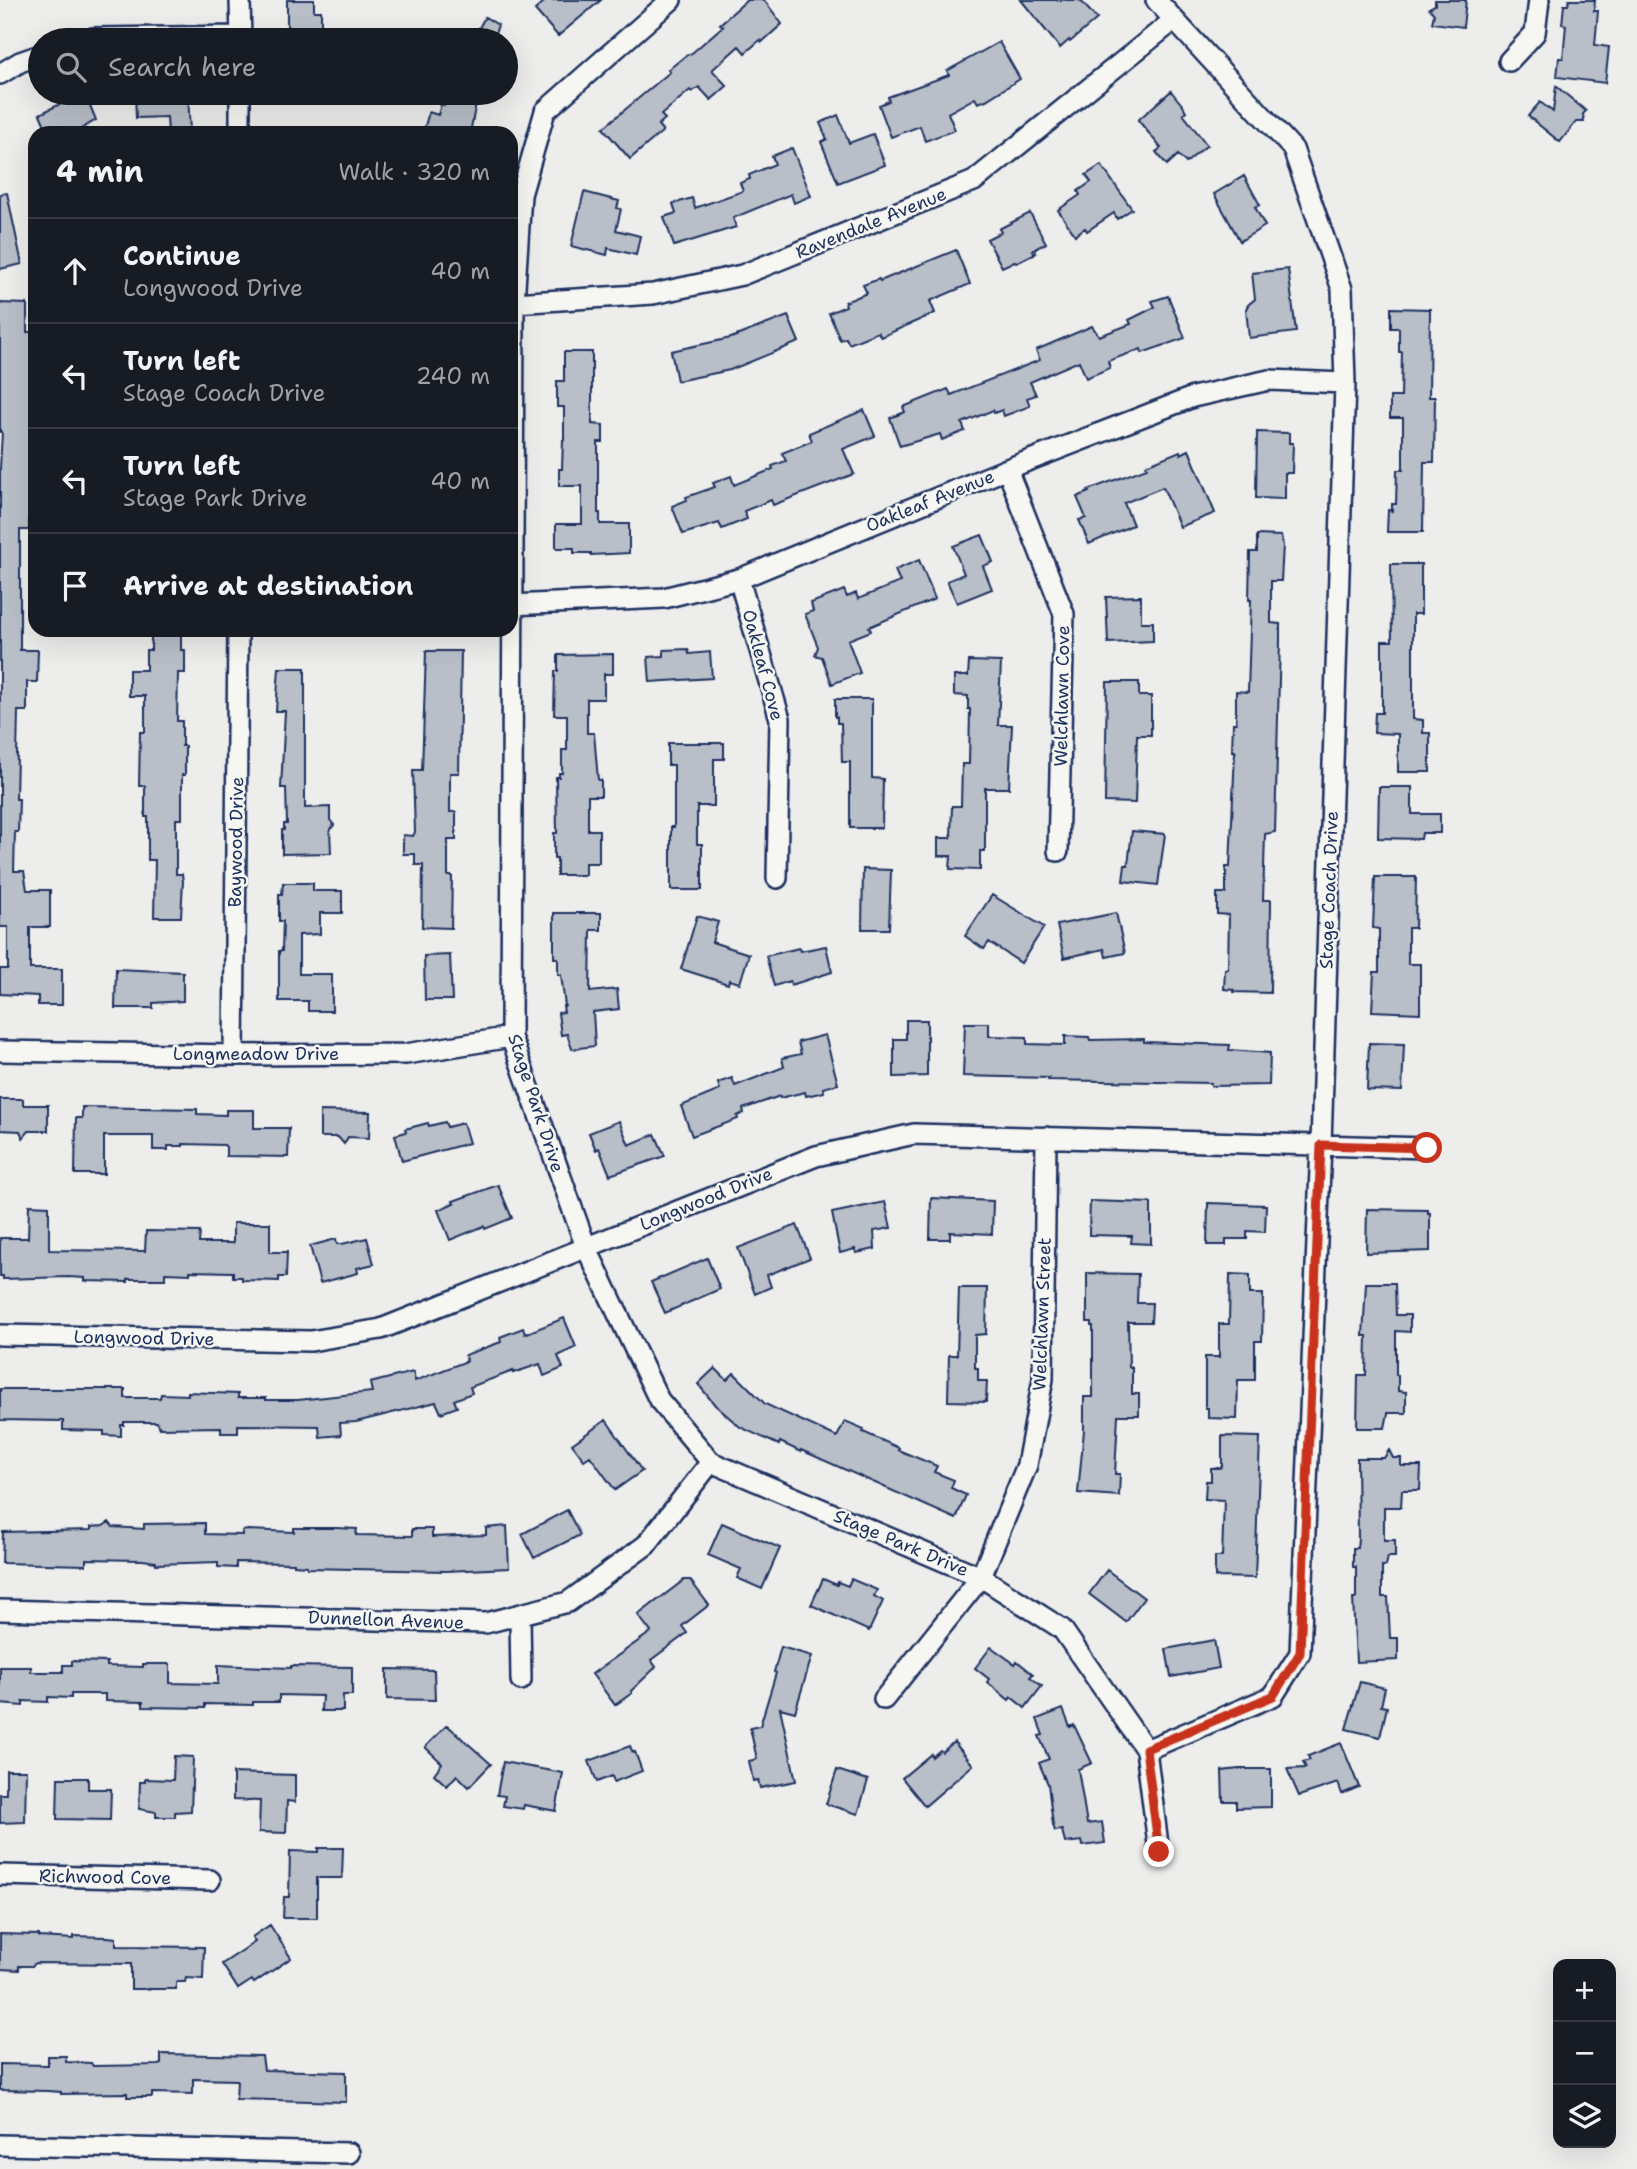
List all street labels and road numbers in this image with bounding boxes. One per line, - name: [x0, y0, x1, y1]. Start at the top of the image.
- street label: Ravendale Avenue: [792, 182, 950, 264]
- street label: Oakleaf Avenue: [862, 464, 998, 538]
- street label: Oakleaf Cove: [737, 607, 789, 723]
- street label: Welchlawn Cove: [1049, 625, 1075, 767]
- street label: Baywood Drive: [223, 777, 249, 907]
- street label: Stage Coach Drive: [1314, 810, 1344, 970]
- street label: Stage Park Drive: [502, 1031, 570, 1175]
- street label: Longmeadow Drive: [173, 1042, 339, 1066]
- street label: Longwood Drive: [636, 1161, 776, 1237]
- street label: Welchlawn Street: [1027, 1237, 1057, 1391]
- street label: Longwood Drive: [73, 1325, 215, 1351]
- street label: Stage Park Drive: [830, 1504, 972, 1582]
- street label: Dunnellon Avenue: [308, 1605, 464, 1635]
- street label: Richwood Cove: [39, 1864, 171, 1890]

